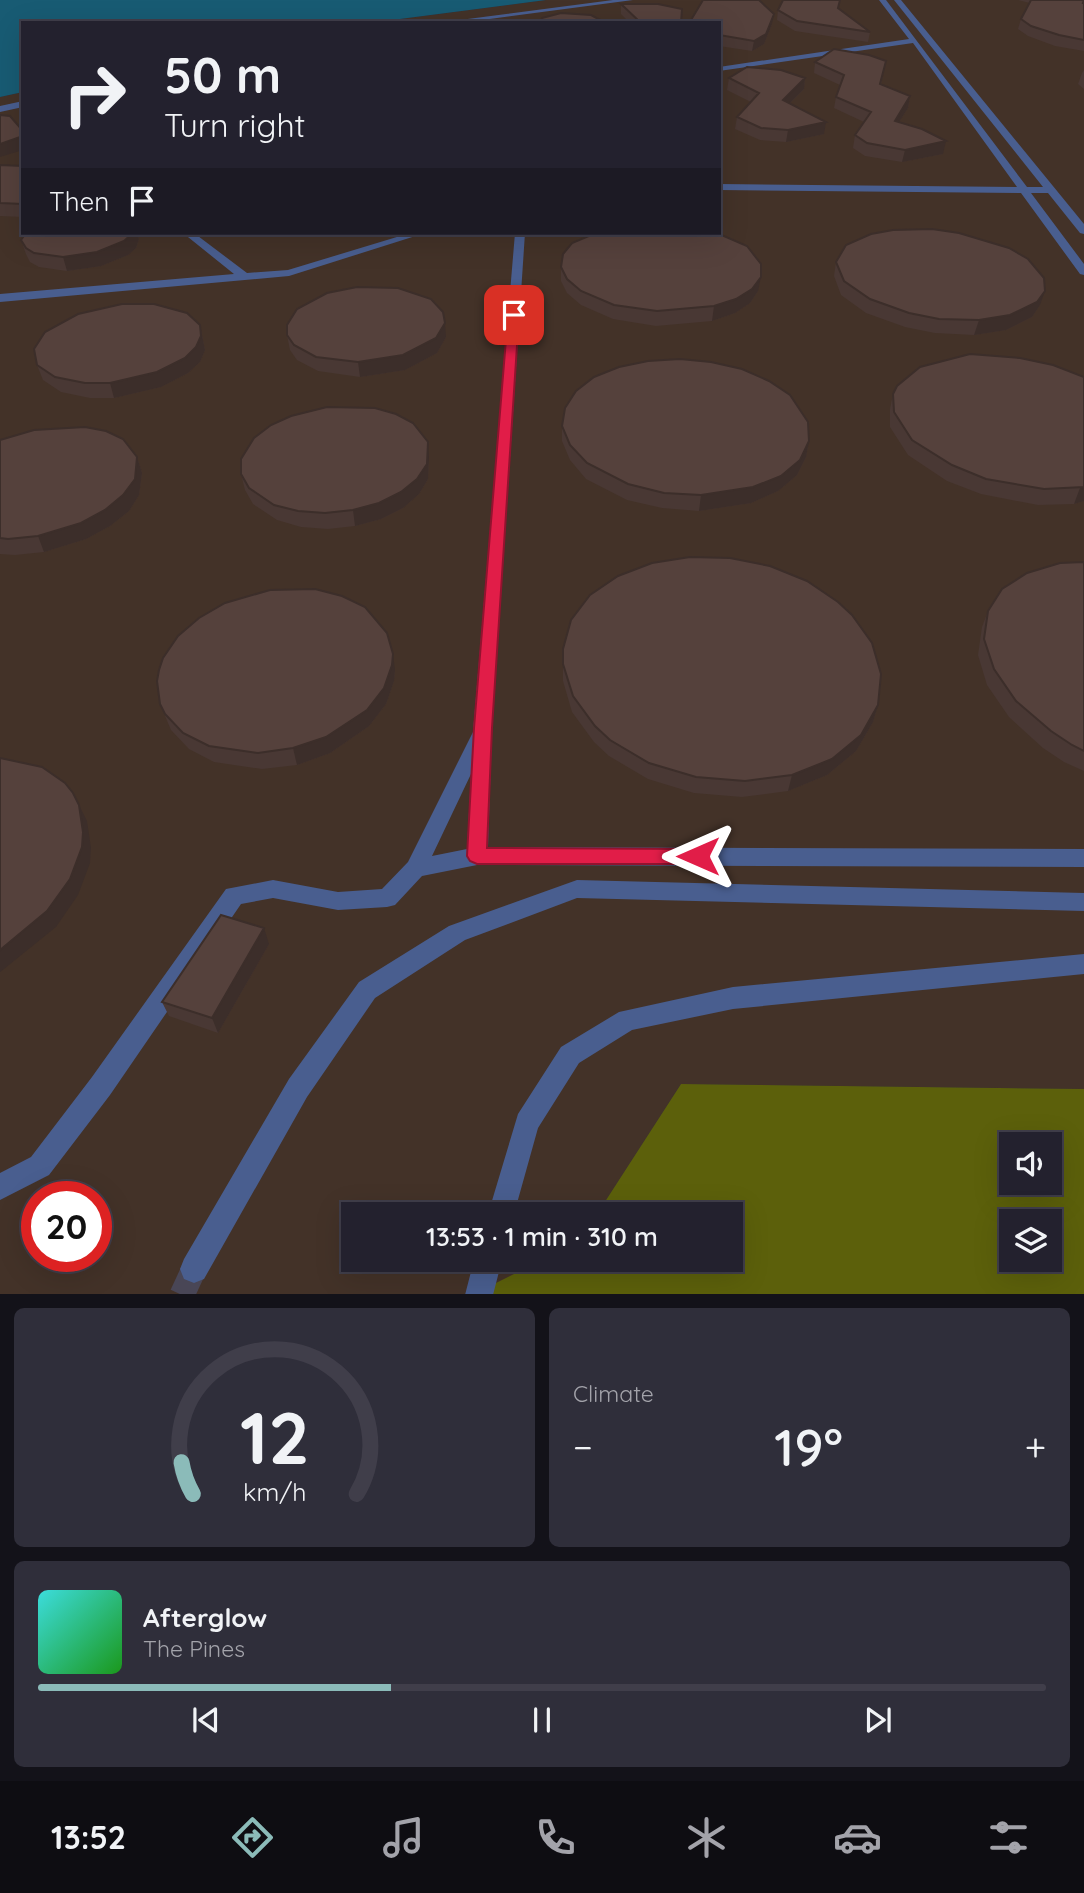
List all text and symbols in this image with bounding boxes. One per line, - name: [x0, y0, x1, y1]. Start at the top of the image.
- text: 50 m: [164, 44, 281, 105]
- icon: right: [49, 49, 140, 140]
- text: Turn right: [164, 105, 305, 145]
- icon: arrive: [123, 182, 161, 220]
- text: Then: [49, 185, 109, 218]
- pin: [484, 285, 544, 345]
- icon: arrive: [495, 296, 533, 334]
- position arrow: [661, 819, 735, 893]
- map controls: [999, 1132, 1062, 1272]
- button: sound: [999, 1132, 1062, 1195]
- speed limit sign: 20: [21, 1181, 112, 1272]
- button: layers: [999, 1209, 1062, 1272]
- text: 13:53 · 1 min · 310 m: [426, 1220, 658, 1253]
- text: Climate: [573, 1379, 654, 1408]
- text: 12: [240, 1391, 309, 1482]
- text: 19°: [774, 1414, 843, 1479]
- text: −: [573, 1423, 593, 1471]
- text: +: [1025, 1423, 1046, 1471]
- text: km/h: [243, 1475, 306, 1506]
- text: Afterglow: [143, 1601, 267, 1634]
- text: The Pines: [143, 1634, 245, 1663]
- icon: previous: [187, 1701, 225, 1739]
- icon: pause: [523, 1701, 561, 1739]
- icon: next: [859, 1701, 897, 1739]
- icon: directions: [228, 1813, 277, 1862]
- icon: music: [379, 1813, 428, 1862]
- icon: phone: [531, 1813, 580, 1862]
- icon: climate: [682, 1813, 731, 1862]
- icon: car: [833, 1813, 882, 1862]
- icon: filters: [984, 1813, 1033, 1862]
- text: 13:52: [51, 1817, 126, 1857]

